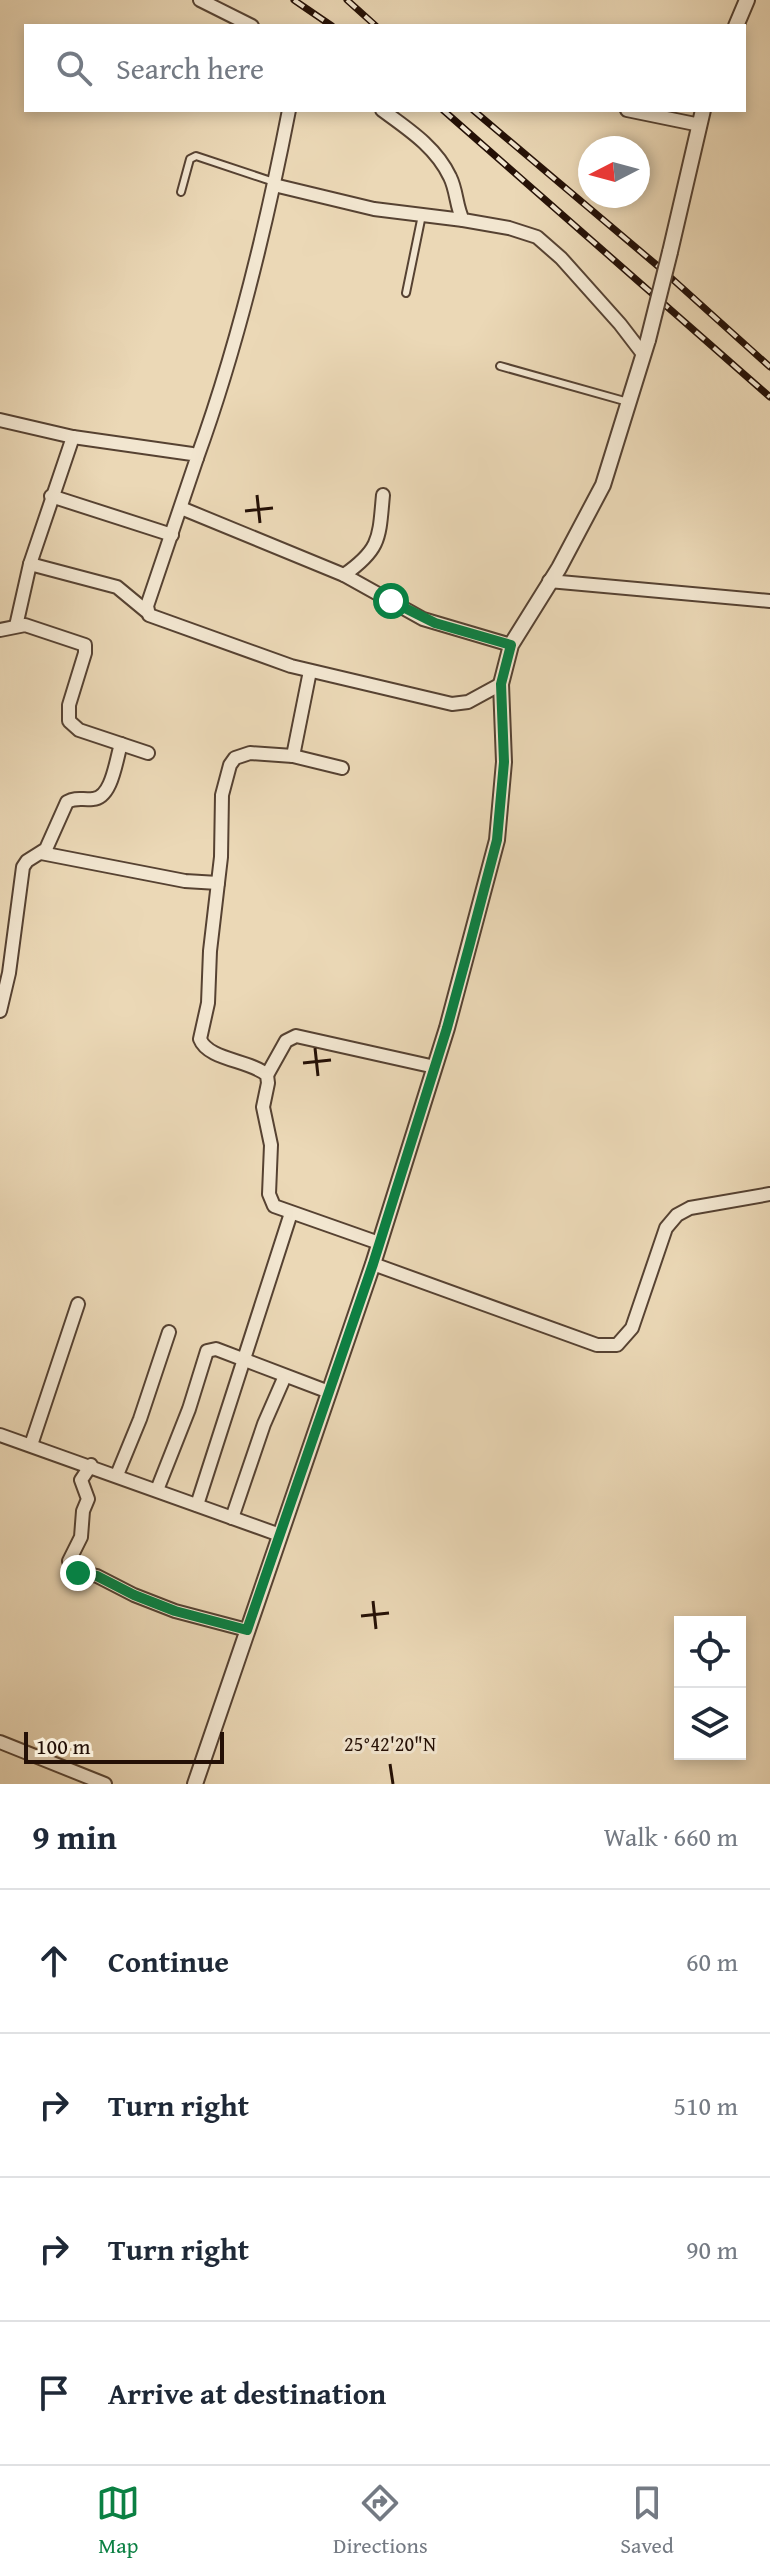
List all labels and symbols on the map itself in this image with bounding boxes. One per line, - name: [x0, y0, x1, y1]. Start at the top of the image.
- north arrow: [578, 136, 650, 208]
- route start: [373, 583, 409, 619]
- route end: [60, 1555, 96, 1591]
- scale bar: [24, 1728, 224, 1764]
- text: 25°42'20"N: [344, 1729, 436, 1758]

